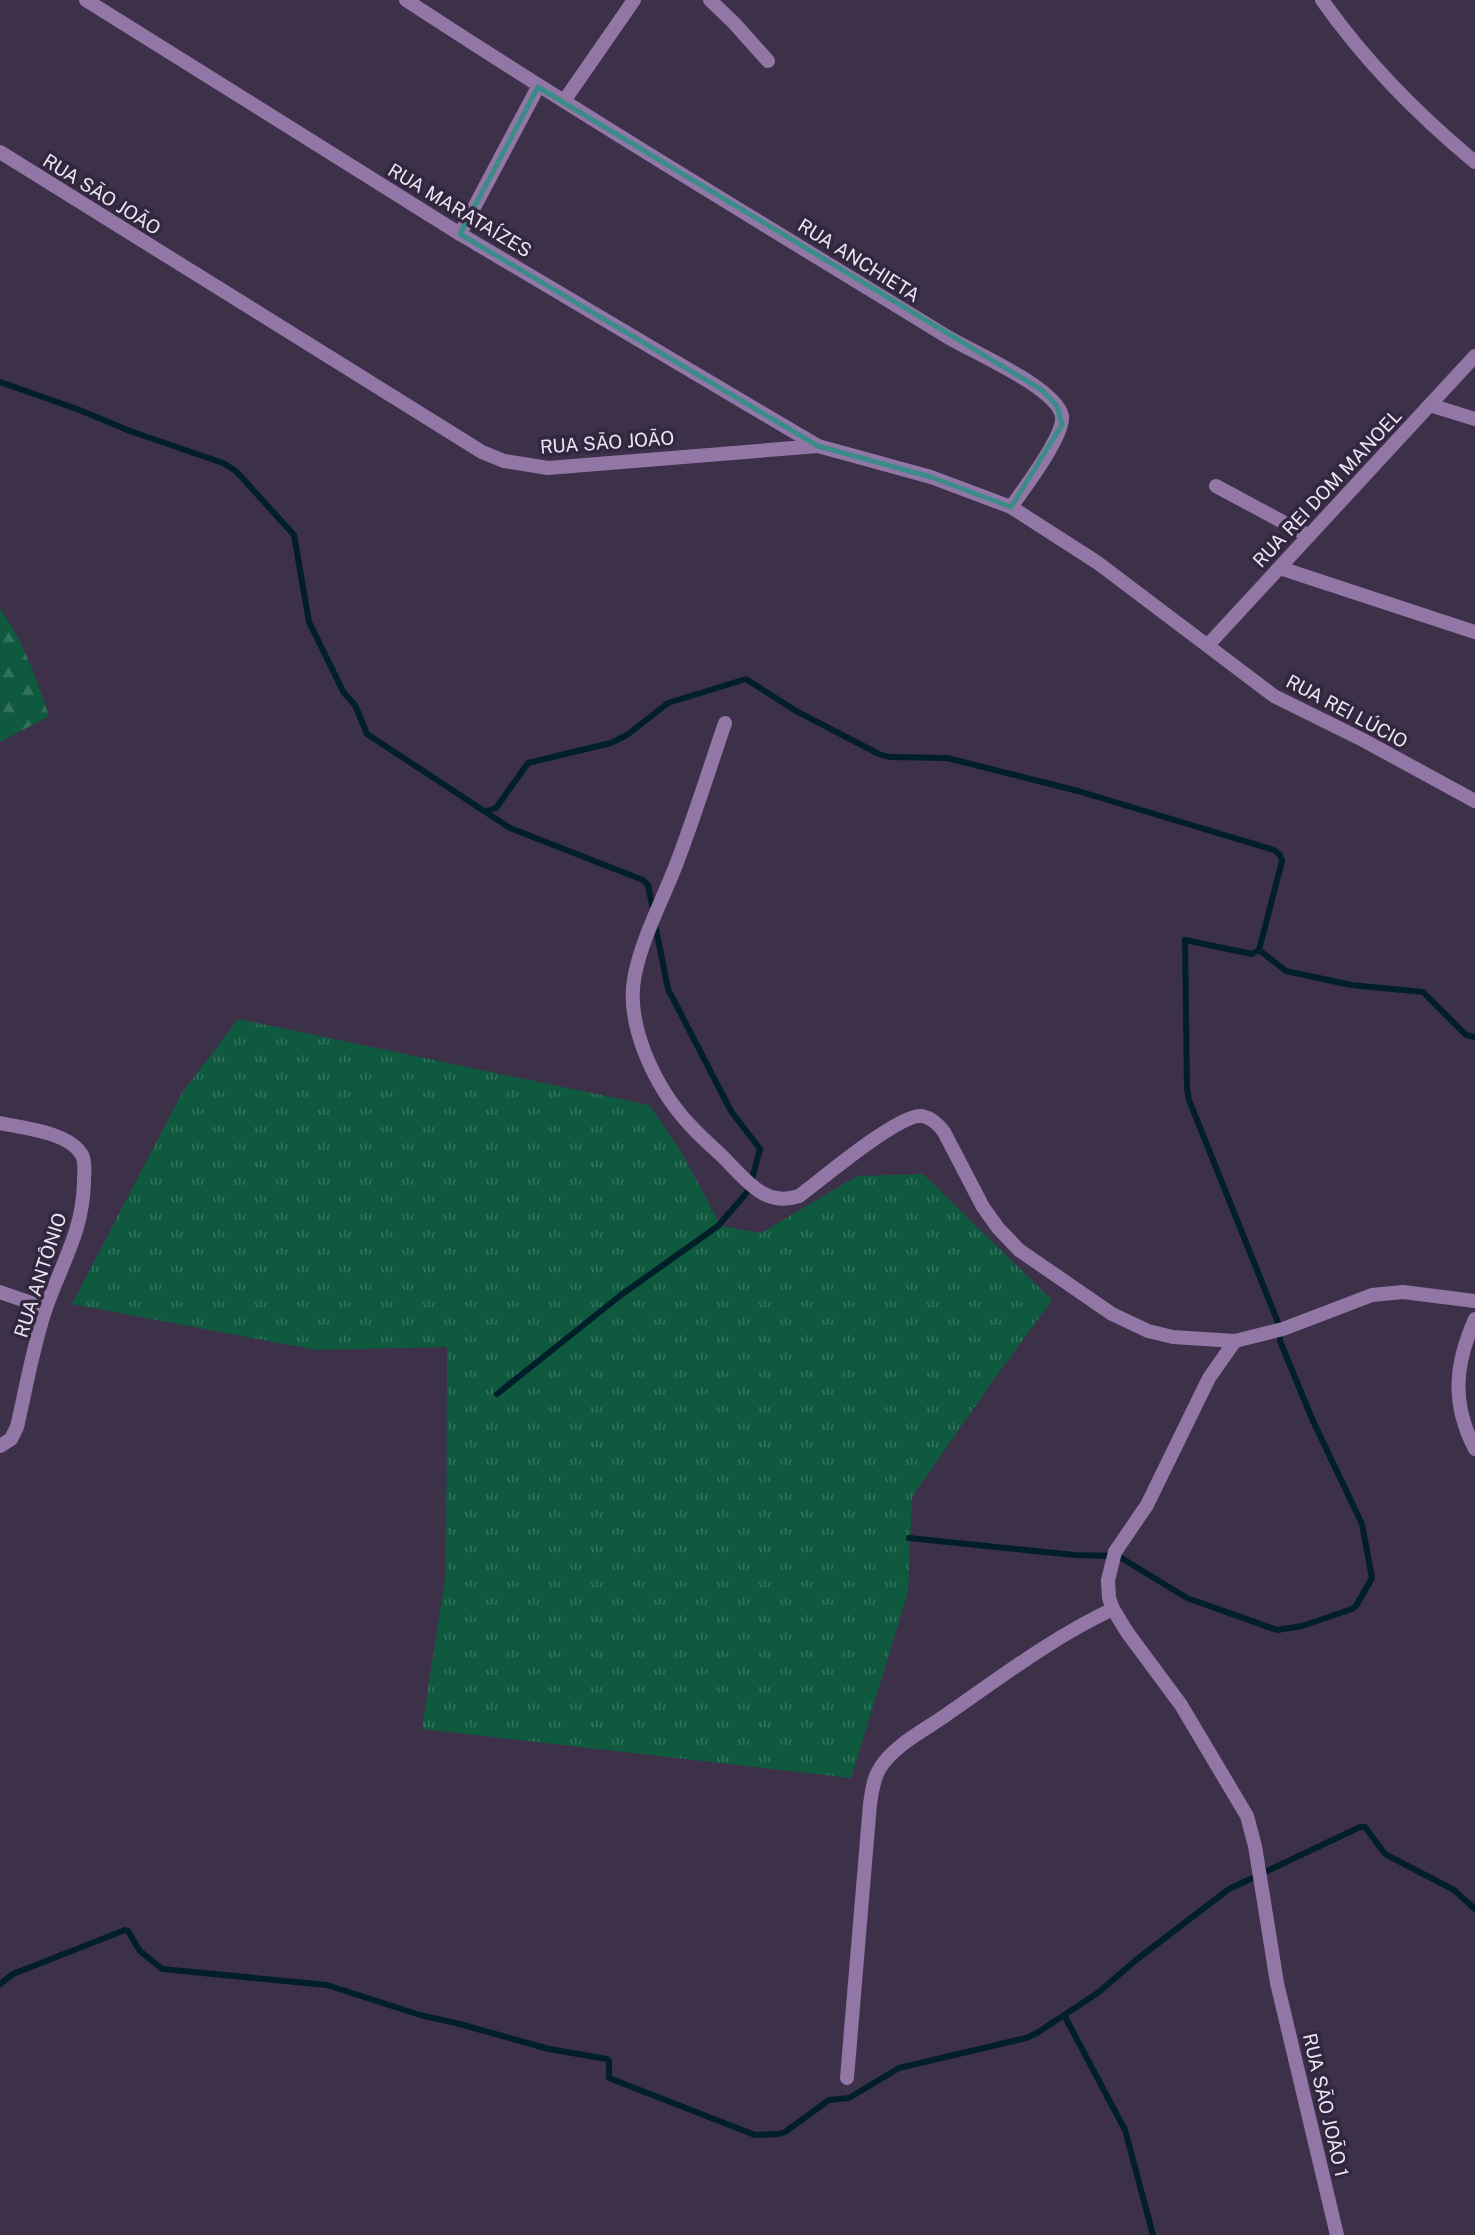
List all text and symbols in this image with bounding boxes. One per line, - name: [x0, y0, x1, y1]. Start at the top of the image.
- street label: RUA SÃO JOÃO: [39, 149, 165, 239]
- street label: RUA MARATAÍZES: [384, 158, 536, 262]
- street label: RUA ANCHIETA: [794, 214, 924, 306]
- street label: RUA REI DOM MANOEL: [1248, 404, 1406, 572]
- street label: RUA SÃO JOÃO: [539, 426, 675, 458]
- street label: RUA REI LÚCIO: [1283, 670, 1411, 752]
- street label: RUA ANTÔNIO: [9, 1210, 71, 1340]
- street label: RUA SÃO JOÃO 1: [1299, 2031, 1353, 2179]

